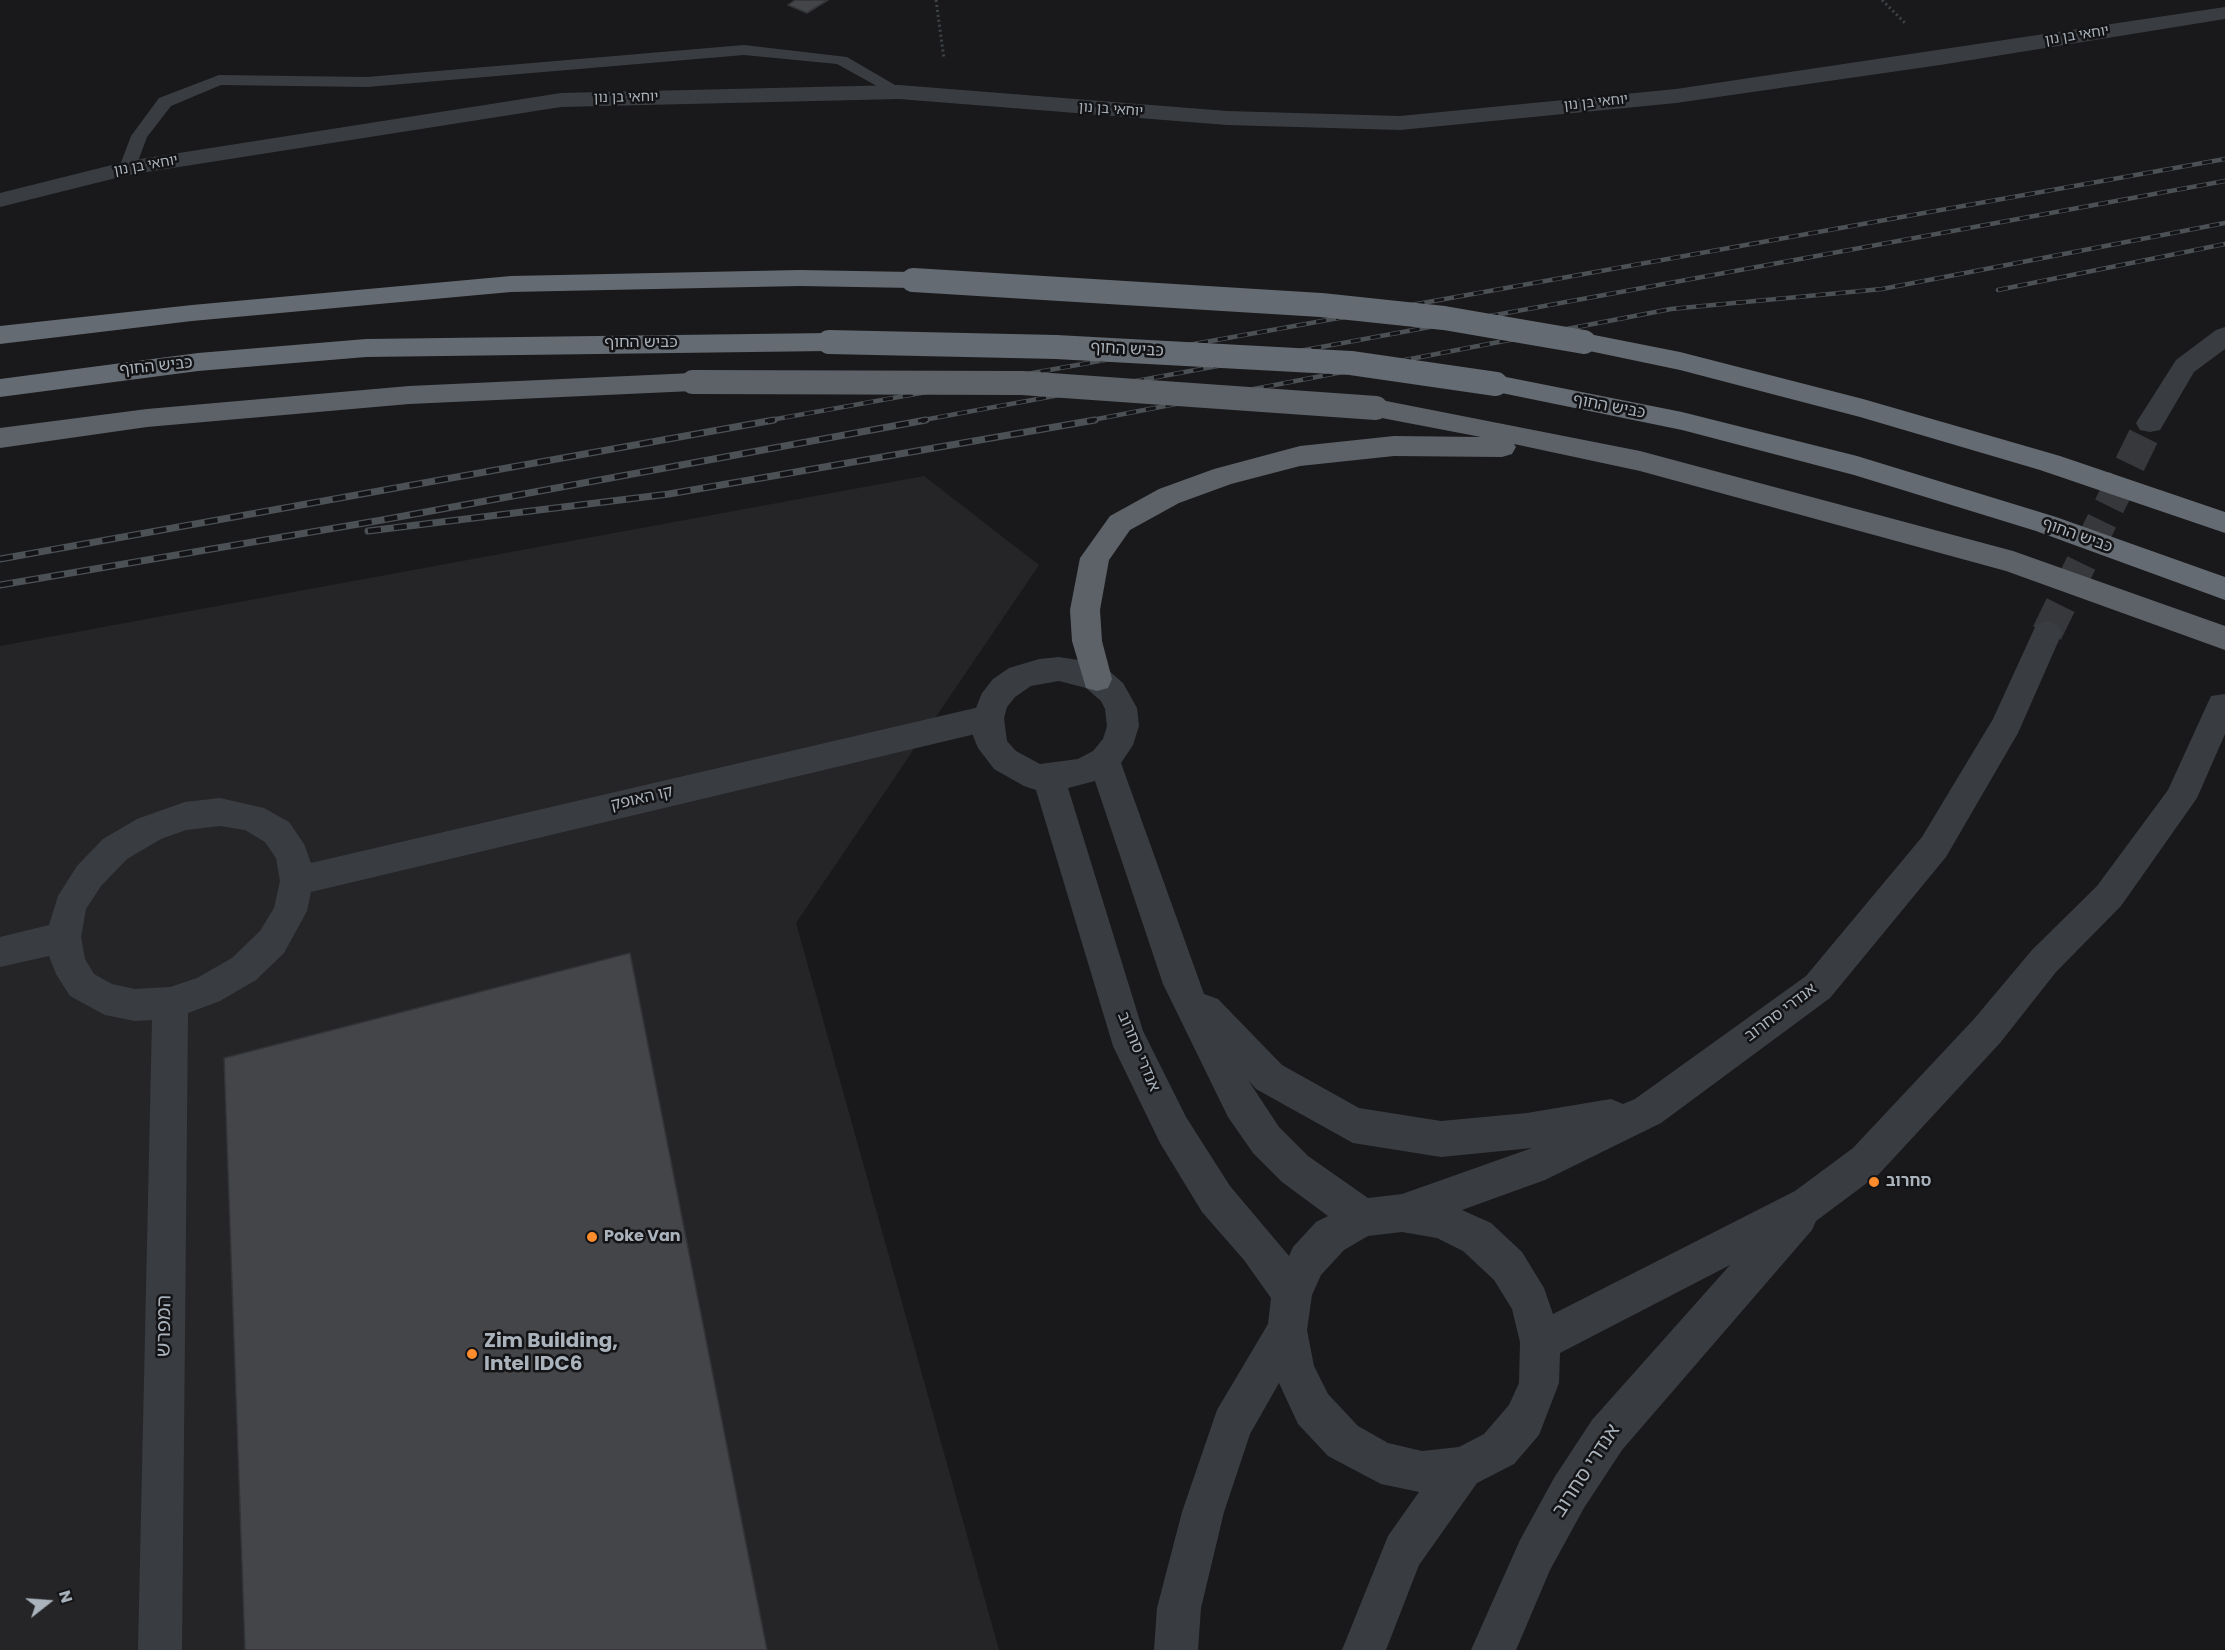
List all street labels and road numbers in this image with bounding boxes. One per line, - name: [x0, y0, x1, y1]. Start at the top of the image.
- street label: יוחאי בן נון: [2044, 23, 2110, 49]
- street label: יוחאי בן נון: [594, 89, 658, 107]
- street label: יוחאי בן נון: [1563, 91, 1629, 115]
- street label: יוחאי בן נון: [1078, 99, 1144, 121]
- street label: יוחאי בן נון: [113, 152, 179, 180]
- street label: כביש החוף: [604, 333, 678, 353]
- street label: כביש החוף: [1090, 338, 1164, 362]
- street label: כביש החוף: [118, 354, 194, 380]
- street label: כביש החוף: [1571, 391, 1647, 423]
- street label: כביש החוף: [2039, 514, 2115, 558]
- street label: קו האופק: [609, 783, 675, 815]
- street label: אנדרי סחרוב: [1741, 980, 1821, 1046]
- street label: אנדרי סחרוב: [1113, 1009, 1163, 1095]
- street label: המפרש: [152, 1295, 178, 1357]
- street label: אנדרי סחרוב: [1548, 1420, 1626, 1522]

